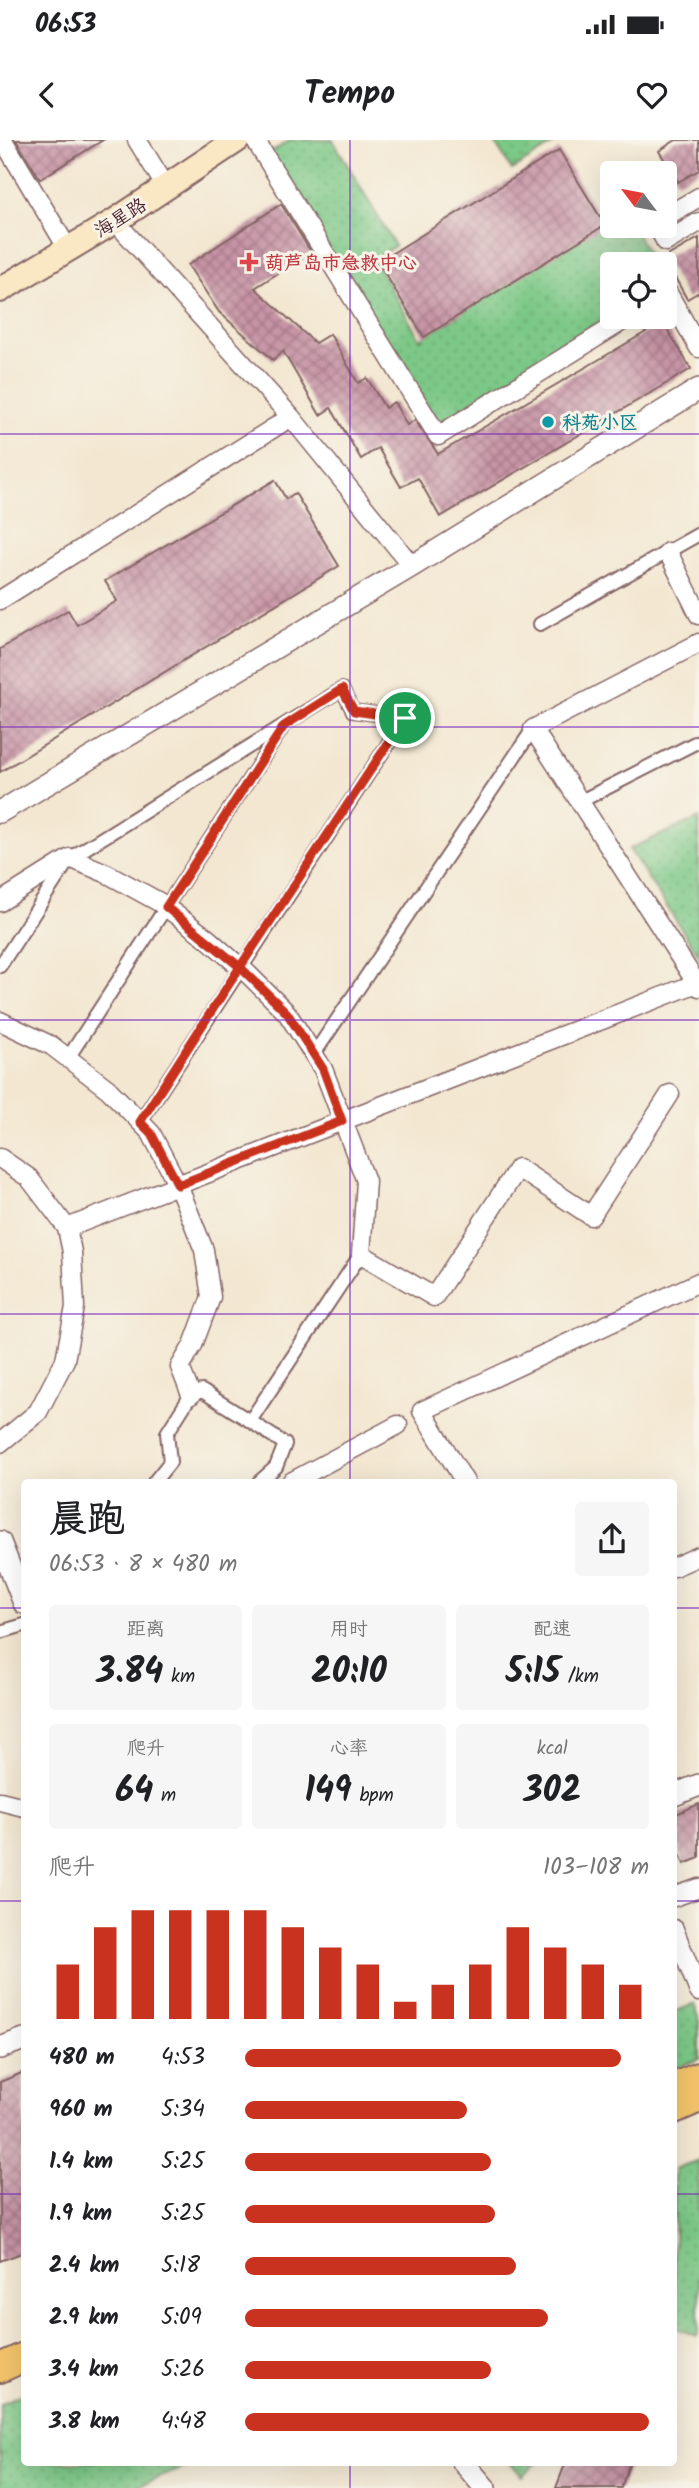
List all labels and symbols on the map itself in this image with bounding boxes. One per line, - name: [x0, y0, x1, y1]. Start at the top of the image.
- north arrow: [600, 161, 677, 238]
- street label: 海星路: [89, 191, 153, 247]
- place label: 葫芦岛市急救中心: [265, 249, 417, 279]
- marker: 葫芦岛市急救中心: [239, 252, 259, 272]
- place label: 科苑小区: [562, 409, 638, 439]
- marker: 科苑小区: [540, 414, 556, 430]
- pin: [375, 688, 435, 748]

